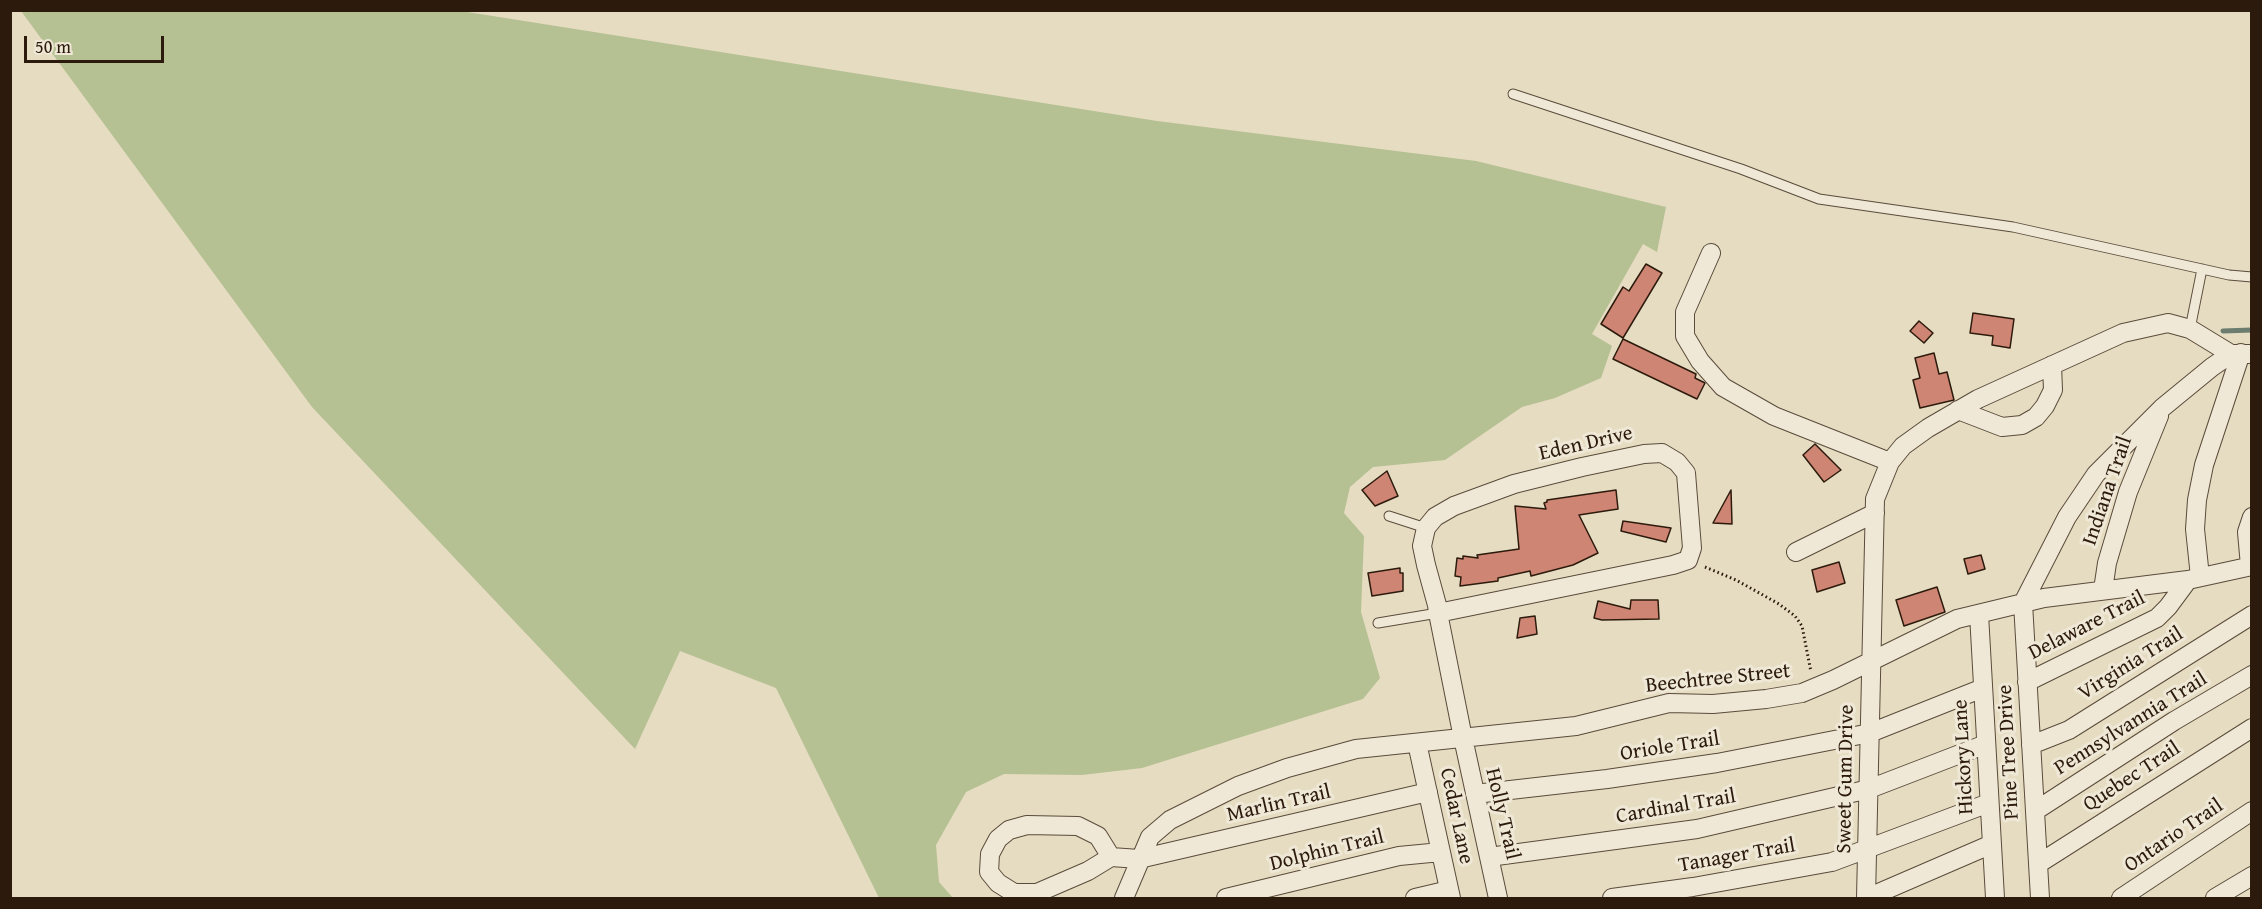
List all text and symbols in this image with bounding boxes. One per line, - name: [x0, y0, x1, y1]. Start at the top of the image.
- scale bar: [27, 24, 166, 62]
- text: 50 m: [35, 33, 71, 60]
- street label: Eden Drive: [1537, 421, 1635, 467]
- street label: Indiana Trail: [2078, 433, 2138, 549]
- street label: Delaware Trail: [2025, 586, 2149, 666]
- street label: Virginia Trail: [2074, 622, 2188, 706]
- street label: Beechtree Street: [1644, 659, 1792, 699]
- street label: Pennsylvannia Trail: [2050, 667, 2212, 781]
- street label: Pine Tree Drive: [1993, 684, 2025, 820]
- street label: Hickory Lane: [1948, 699, 1980, 815]
- street label: Sweet Gum Drive: [1832, 704, 1860, 854]
- street label: Oriole Trail: [1618, 727, 1722, 767]
- street label: Quebec Trail: [2079, 736, 2185, 818]
- street label: Cedar Lane: [1434, 766, 1478, 866]
- street label: Holly Trail: [1479, 766, 1525, 862]
- street label: Marlin Trail: [1225, 780, 1333, 828]
- street label: Cardinal Trail: [1614, 784, 1738, 830]
- street label: Ontario Trail: [2120, 794, 2228, 878]
- street label: Dolphin Trail: [1267, 825, 1387, 877]
- street label: Tanager Trail: [1677, 833, 1797, 879]

